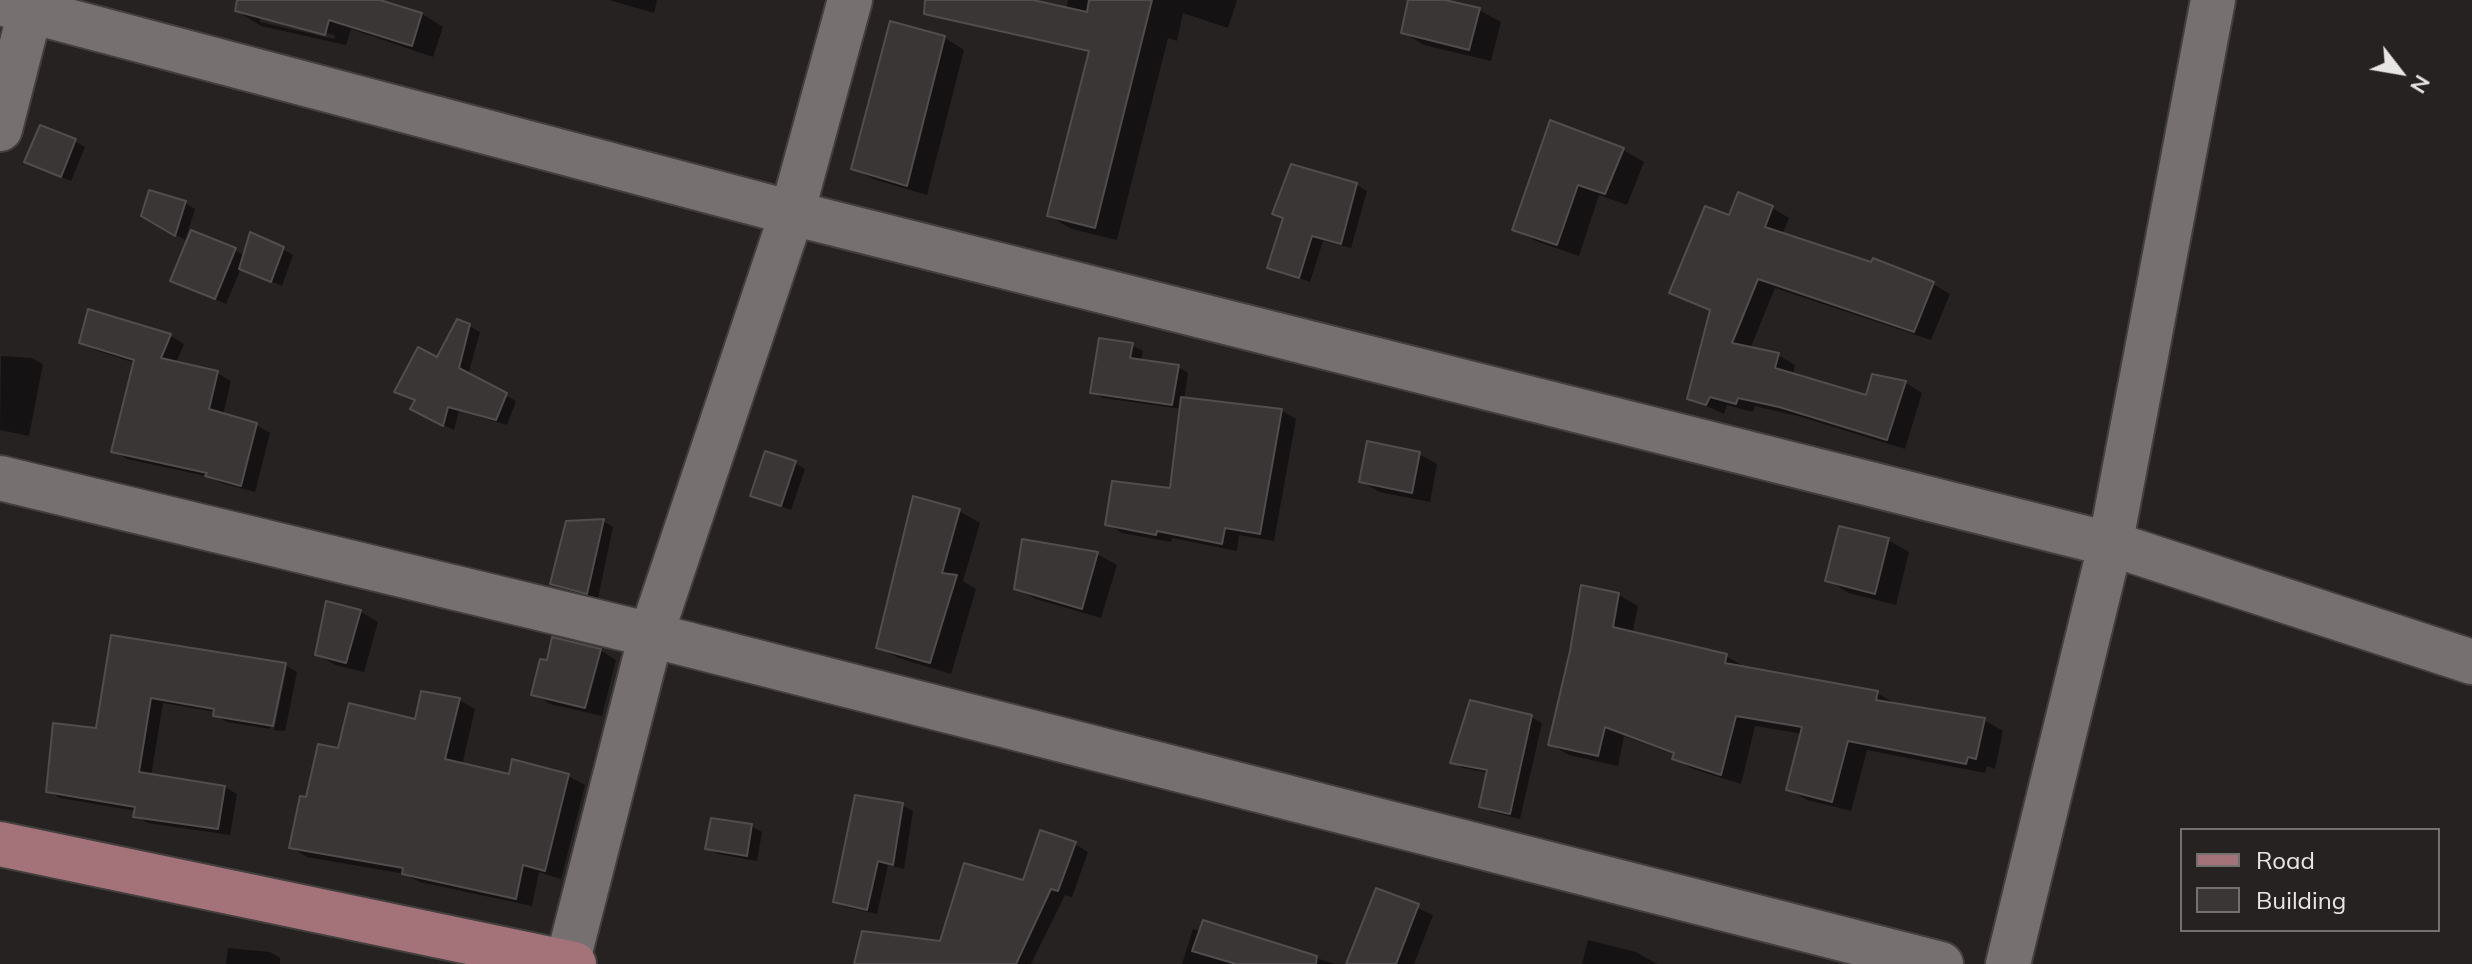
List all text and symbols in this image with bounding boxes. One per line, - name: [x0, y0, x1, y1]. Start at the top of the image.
- north arrow: [2360, 32, 2440, 112]
- text: N: [2404, 70, 2437, 99]
- legend: [2180, 828, 2440, 932]
- text: Road: [2256, 845, 2315, 875]
- text: Building: [2256, 885, 2346, 915]

